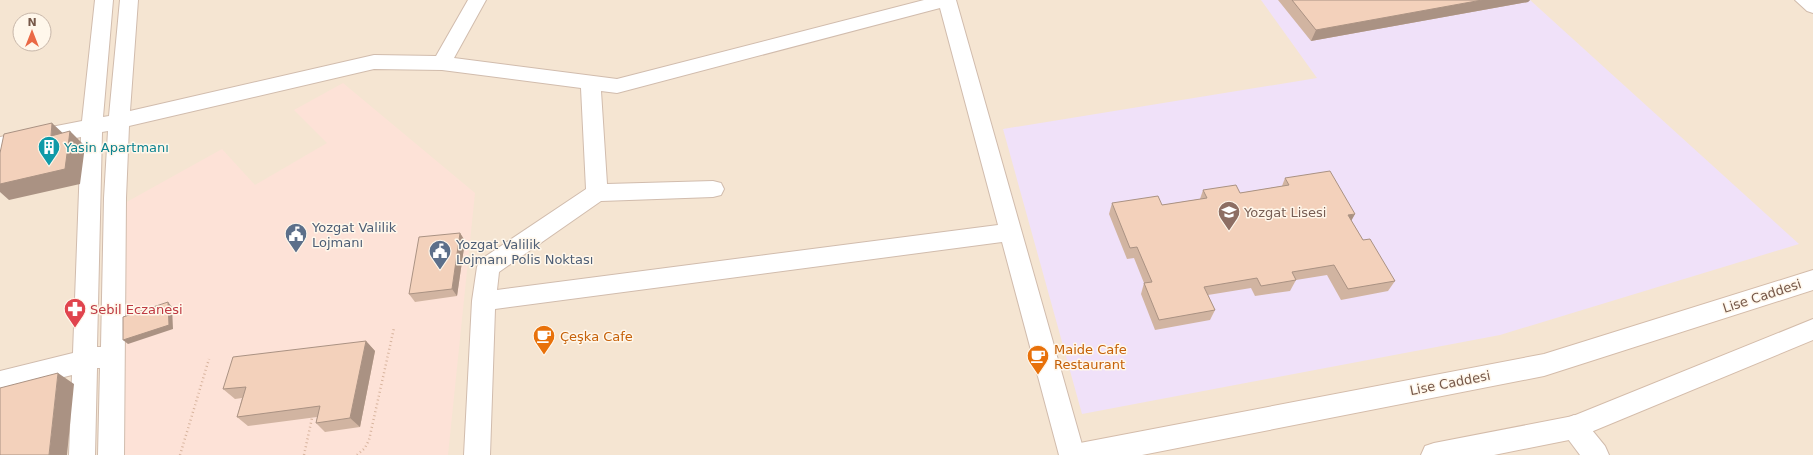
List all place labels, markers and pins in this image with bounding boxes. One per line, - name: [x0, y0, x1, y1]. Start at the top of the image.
- building icon: Yasin Apartmanı: [36, 134, 62, 167]
- place label: Yasin Apartmanı: [63, 140, 169, 155]
- school or university icon: Yozgat Lisesi: [1216, 199, 1242, 232]
- place label: Yozgat Lisesi: [1243, 205, 1326, 220]
- place label: Yozgat Valilik Lojmanı: [311, 220, 397, 250]
- public building icon: Yozgat Valilik Lojmanı: [283, 221, 309, 254]
- place label: Yozgat Valilik Lojmanı Polis Noktası: [455, 237, 593, 267]
- public building icon: Yozgat Valilik Lojmanı Polis Noktası: [427, 238, 453, 271]
- pharmacy icon: Sebil Eczanesi: [62, 296, 88, 329]
- place label: Sebil Eczanesi: [90, 302, 183, 317]
- cafe icon: Çeşka Cafe: [531, 323, 557, 356]
- place label: Çeşka Cafe: [560, 329, 633, 344]
- place label: Maide Cafe Restaurant: [1054, 342, 1127, 372]
- cafe icon: Maide Cafe Restaurant: [1025, 343, 1051, 376]

